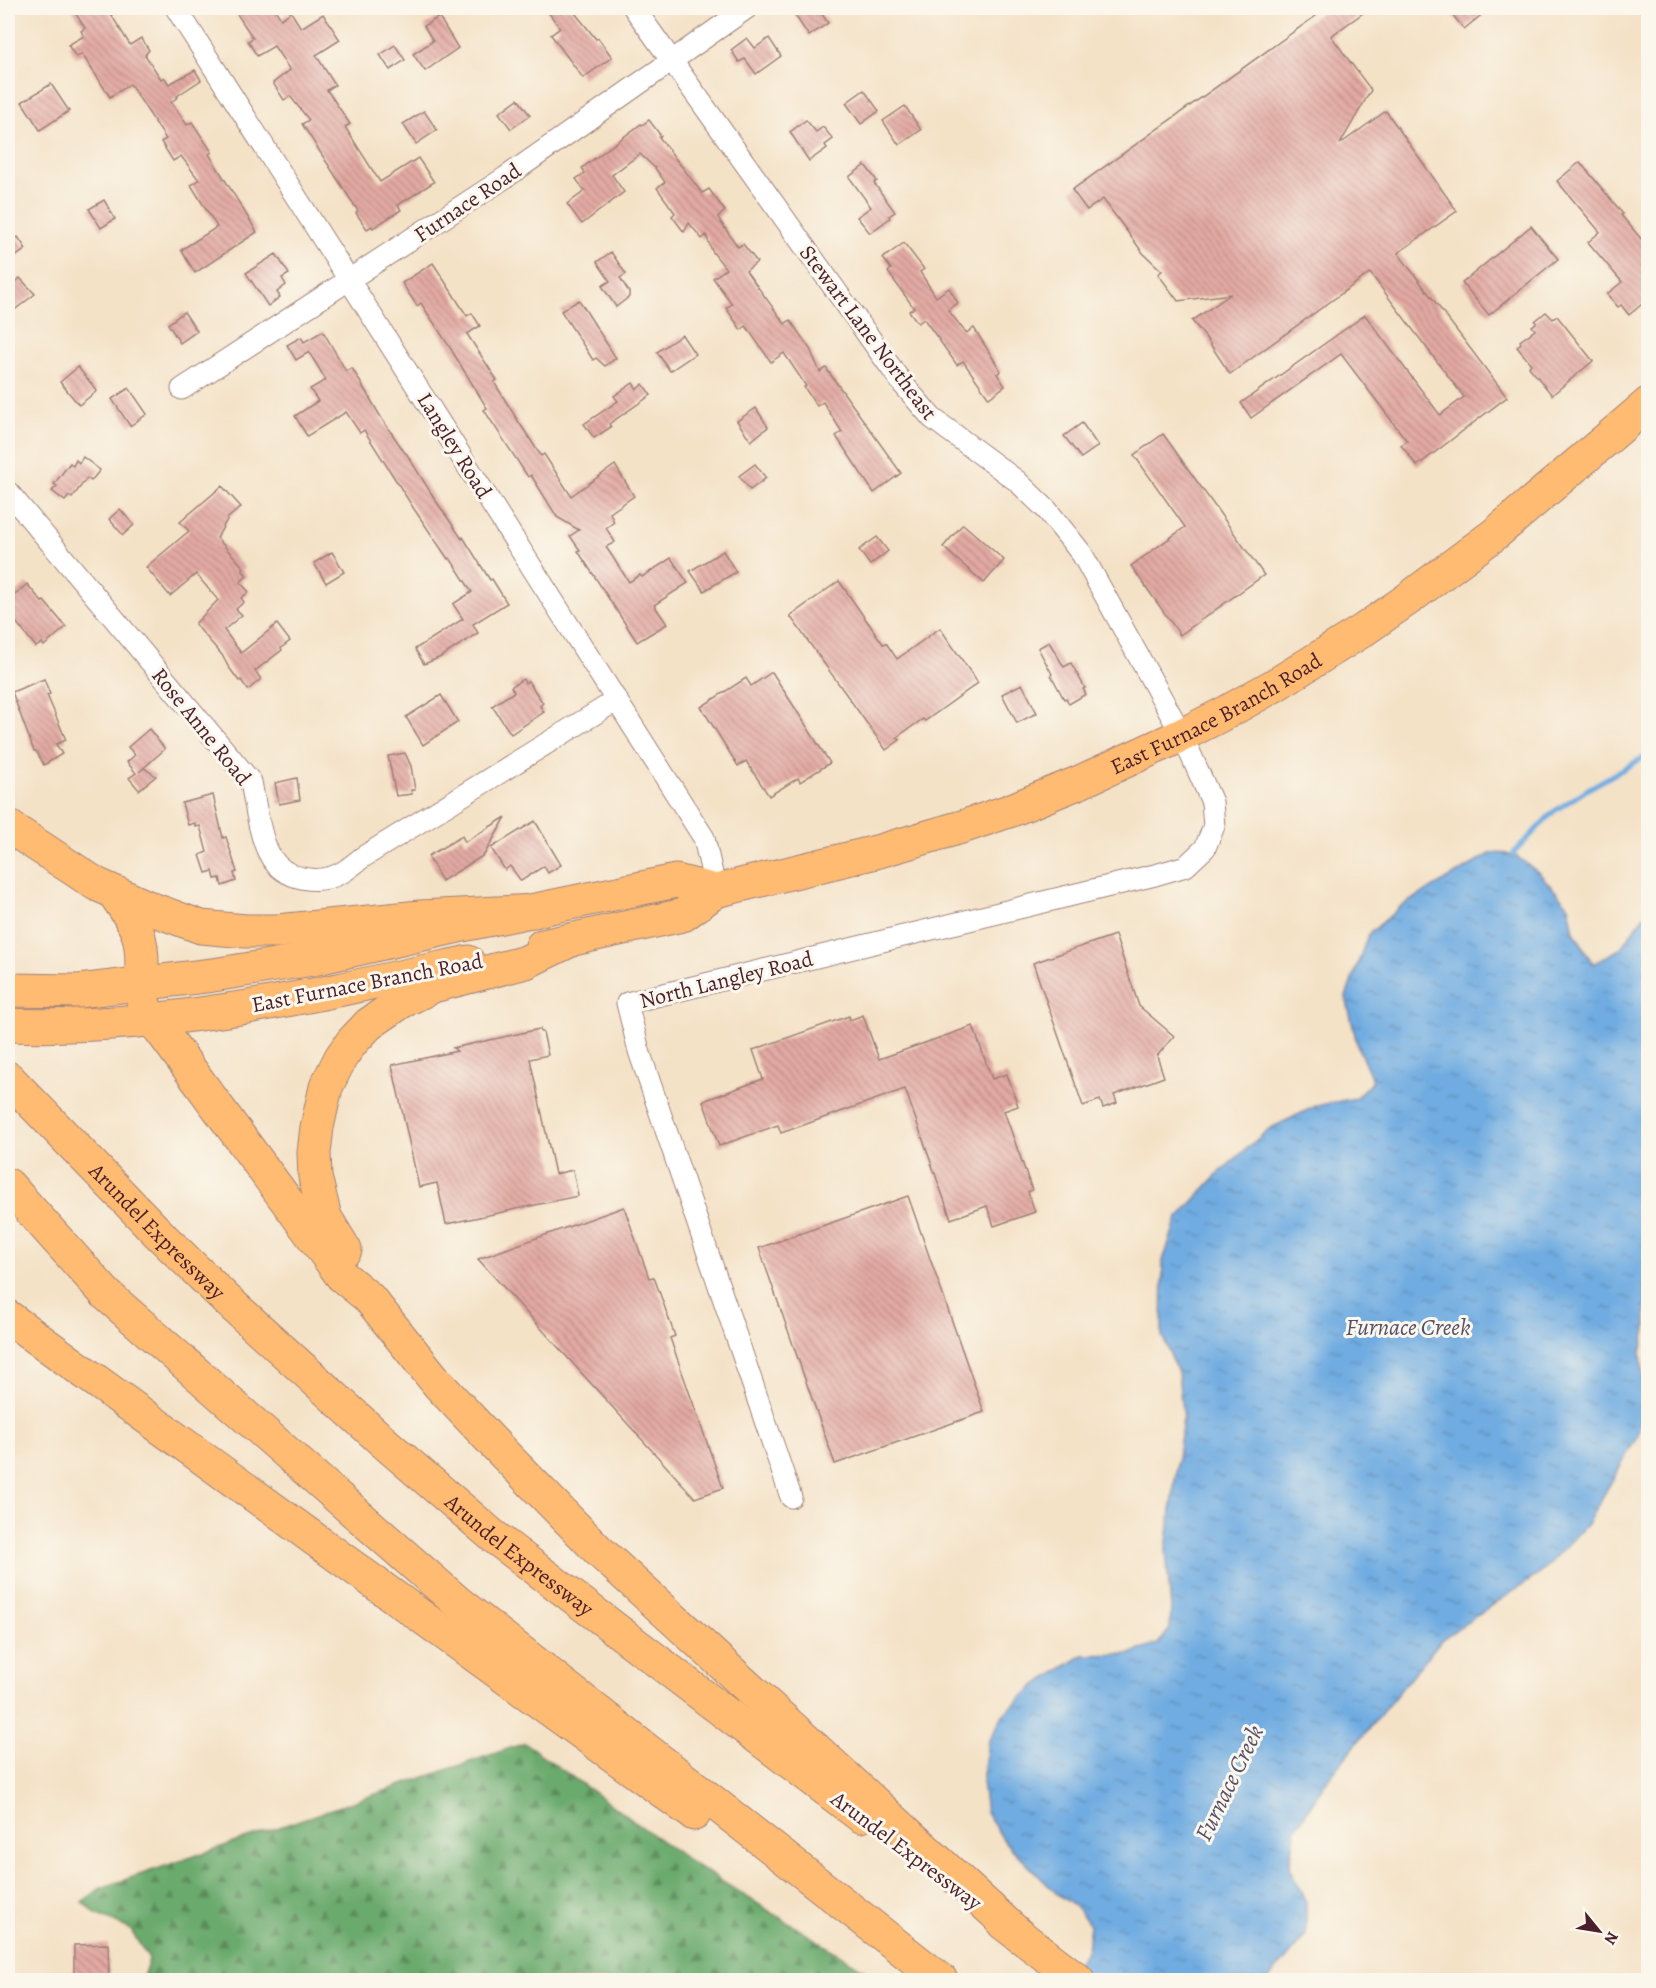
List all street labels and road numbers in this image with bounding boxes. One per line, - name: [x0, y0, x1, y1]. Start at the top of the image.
- street label: Furnace Road: [408, 156, 527, 250]
- street label: Stewart Lane Northeast: [792, 239, 944, 426]
- street label: Langley Road: [410, 387, 499, 504]
- street label: East Furnace Branch Road: [1106, 646, 1328, 782]
- street label: Rose Anne Road: [144, 661, 258, 792]
- street label: North Langley Road: [636, 944, 816, 1016]
- street label: East Furnace Branch Road: [249, 946, 486, 1020]
- street label: Arundel Expressway: [81, 1156, 232, 1307]
- street label: Arundel Expressway: [437, 1487, 600, 1624]
- street label: Arundel Expressway: [824, 1784, 988, 1918]

